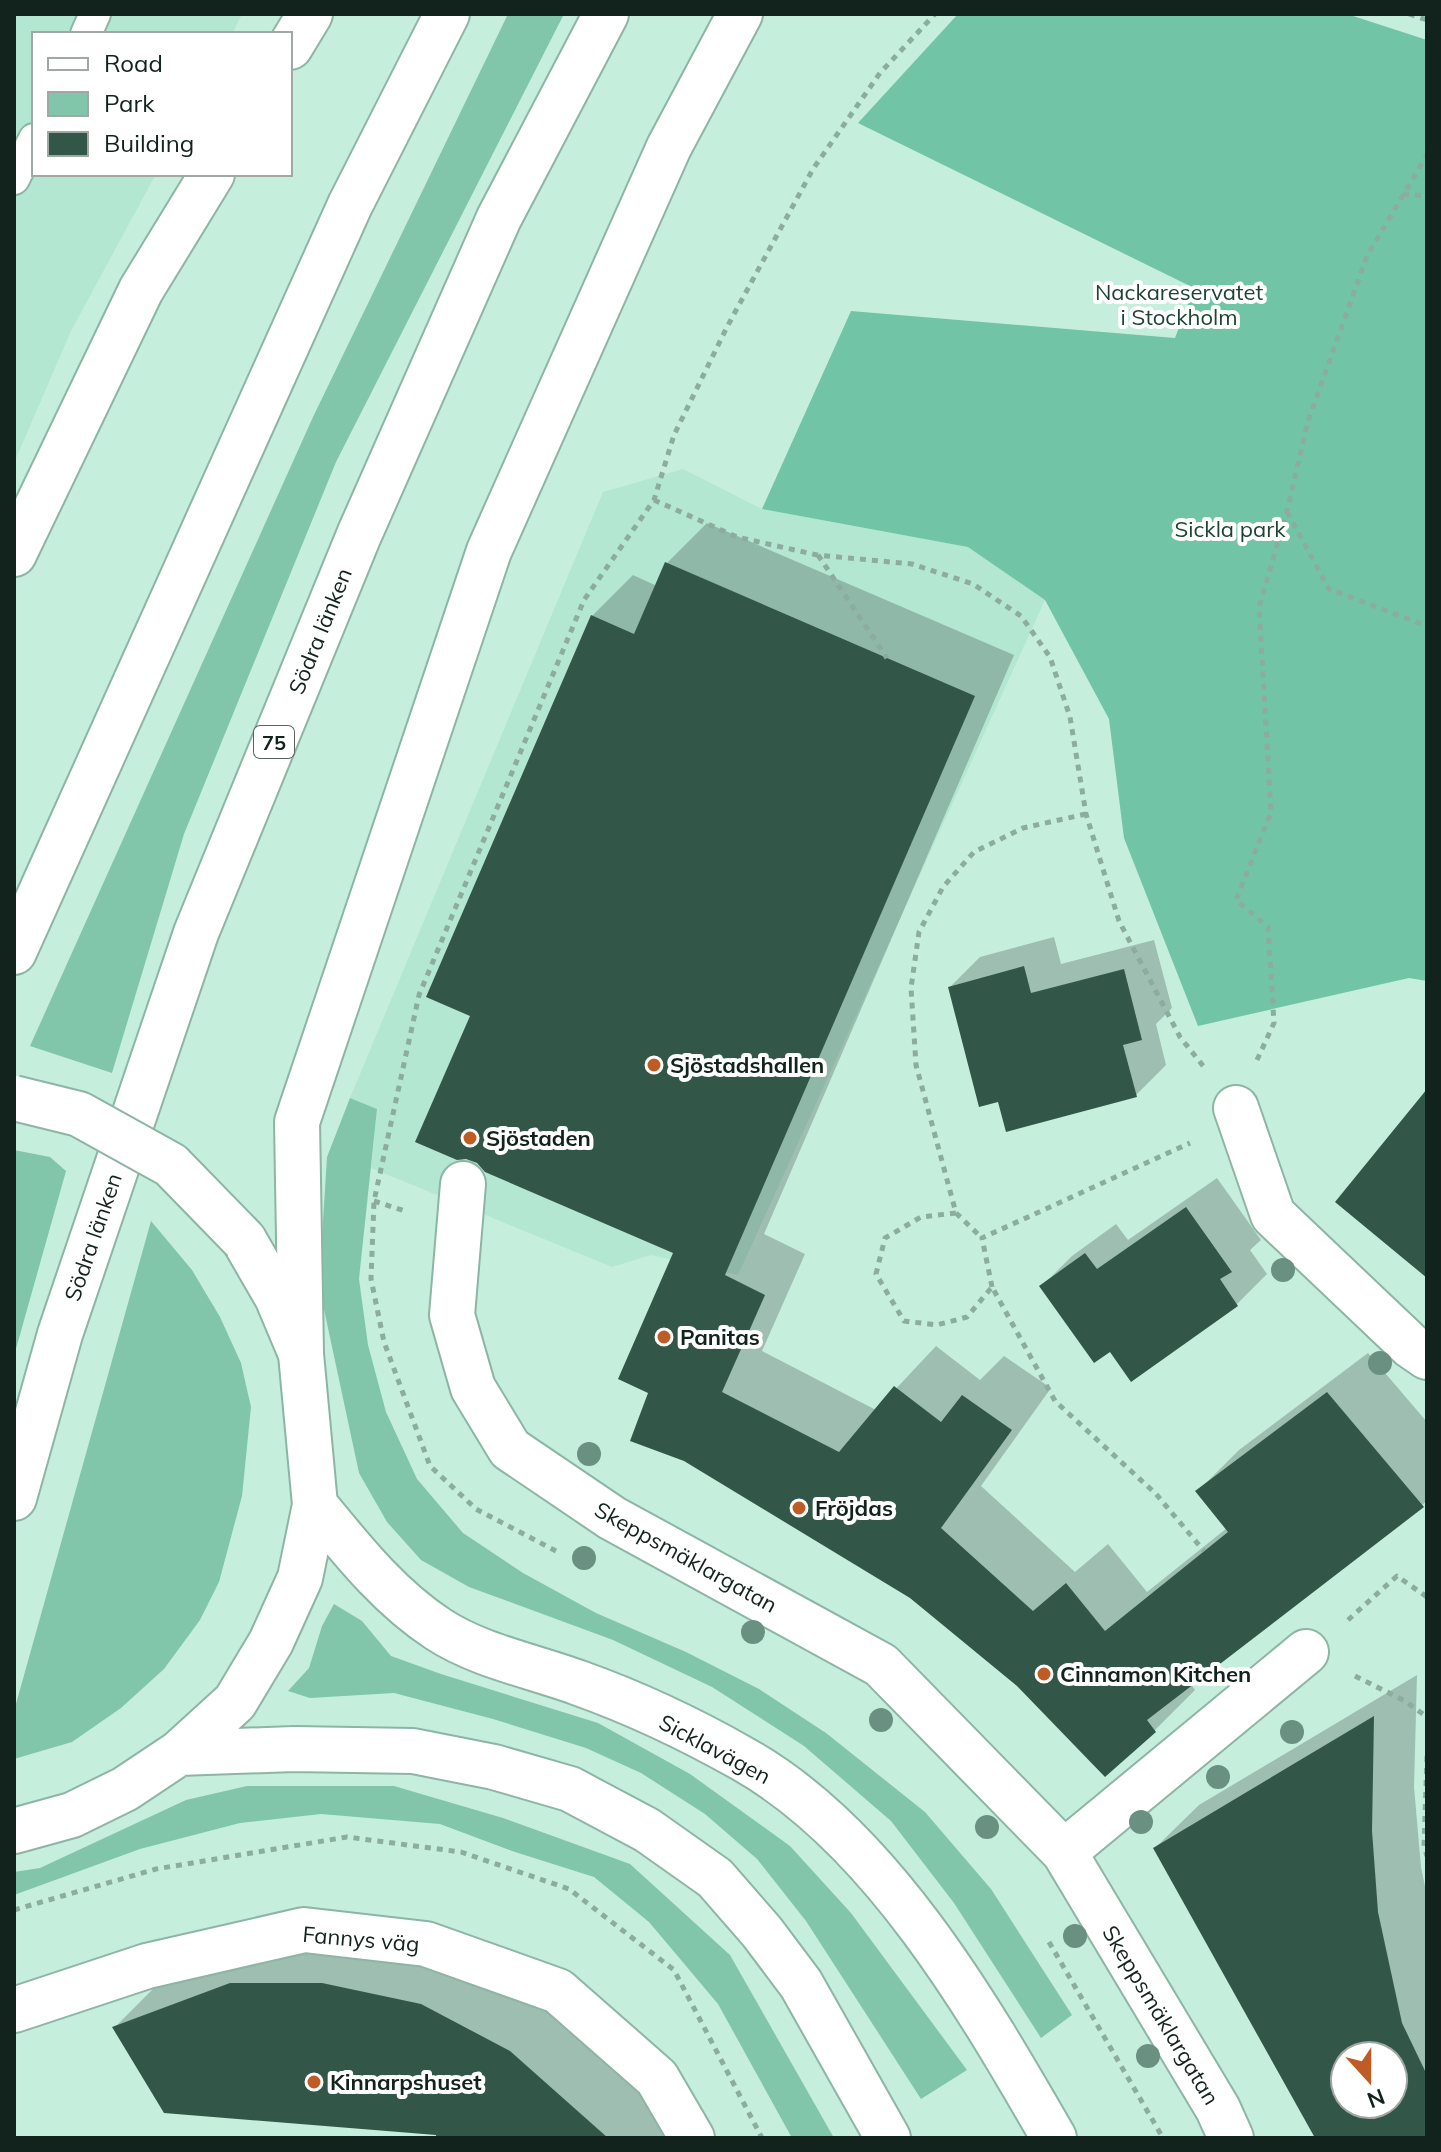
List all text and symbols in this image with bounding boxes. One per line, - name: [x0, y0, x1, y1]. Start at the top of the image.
- legend: [32, 32, 292, 176]
- text: Road: [104, 48, 163, 78]
- text: Park: [104, 88, 155, 118]
- text: Building: [104, 128, 194, 158]
- park label: Nackareservatet i Stockholm: [1095, 278, 1263, 331]
- park label: Sickla park: [1174, 515, 1286, 543]
- street label: Södra länken: [282, 564, 358, 698]
- road number: 75: [254, 726, 294, 758]
- place label: Sjöstadshallen: [670, 1051, 824, 1079]
- marker: Sjöstadshallen: [645, 1056, 663, 1074]
- place label: Sjöstaden: [486, 1124, 591, 1152]
- marker: Sjöstaden: [461, 1129, 479, 1147]
- street label: Södra länken: [58, 1169, 128, 1305]
- place label: Panitas: [680, 1323, 760, 1351]
- marker: Panitas: [655, 1328, 673, 1346]
- place label: Fröjdas: [815, 1494, 893, 1522]
- street label: Skeppsmäklargatan: [590, 1495, 782, 1619]
- marker: Fröjdas: [790, 1499, 808, 1517]
- place label: Cinnamon Kitchen: [1060, 1660, 1251, 1688]
- marker: Cinnamon Kitchen: [1035, 1665, 1053, 1683]
- street label: Sicklavägen: [654, 1708, 776, 1790]
- street label: Fannys väg: [301, 1920, 421, 1958]
- street label: Skeppsmäklargatan: [1096, 1920, 1226, 2110]
- north arrow: [1329, 2040, 1409, 2120]
- place label: Kinnarpshuset: [330, 2068, 482, 2096]
- marker: Kinnarpshuset: [305, 2073, 323, 2091]
- text: N: [1363, 2083, 1389, 2115]

